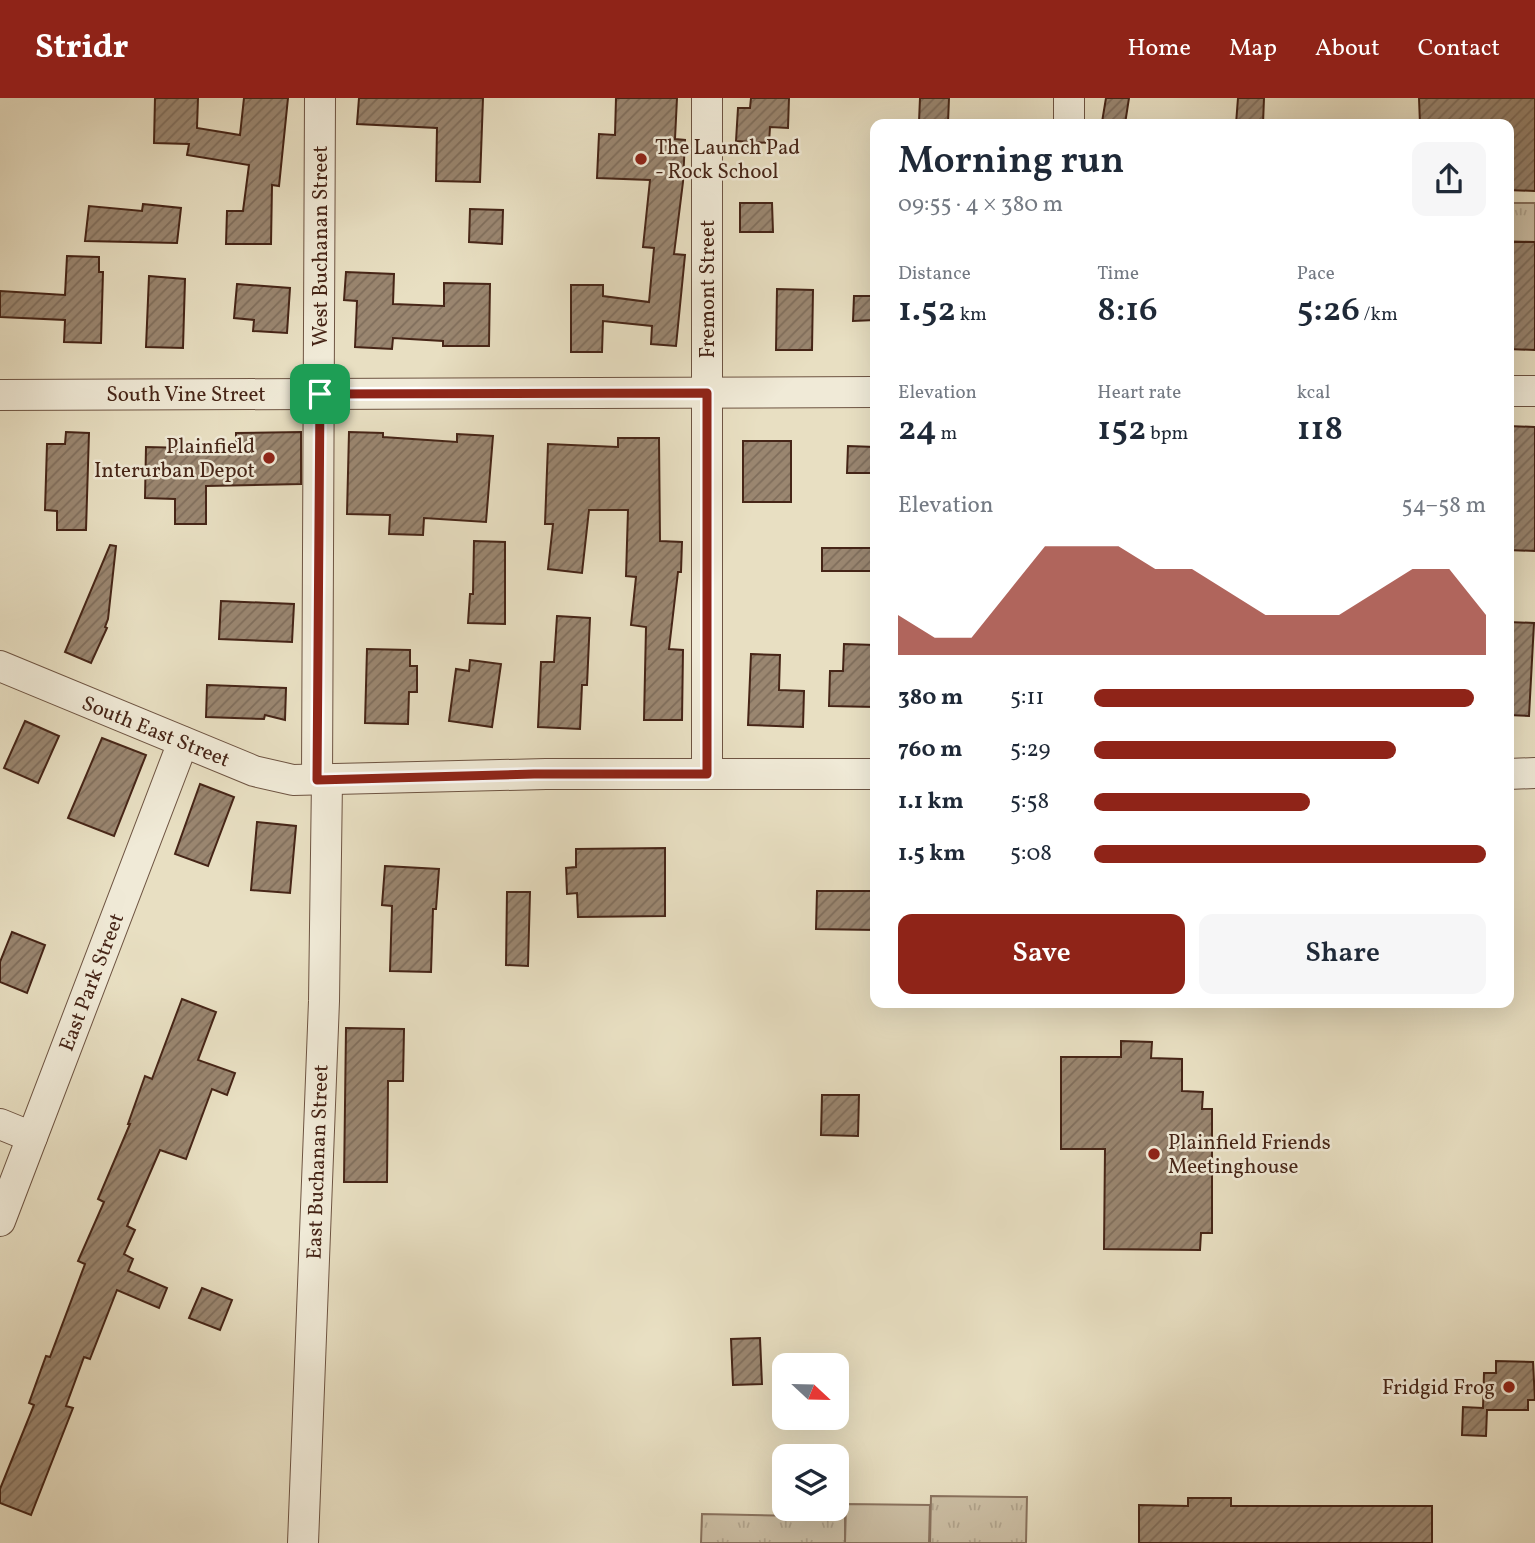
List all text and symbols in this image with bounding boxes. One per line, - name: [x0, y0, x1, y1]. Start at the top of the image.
- text: Stridr: [35, 26, 128, 72]
- text: Home: [1127, 32, 1191, 66]
- text: Map: [1229, 32, 1277, 66]
- text: About: [1315, 32, 1380, 66]
- text: Contact: [1418, 32, 1500, 66]
- place label: The Launch Pad - Rock School: [655, 134, 800, 187]
- text: Morning run: [898, 136, 1124, 189]
- button: share: [1412, 142, 1486, 216]
- street label: West Buchanan Street: [307, 145, 336, 347]
- marker: The Launch Pad - Rock School: [633, 151, 649, 167]
- text: 09:55 · 4 × 380 m: [898, 189, 1063, 221]
- street label: Fremont Street: [694, 220, 723, 358]
- text: Distance: [898, 261, 971, 287]
- text: Time: [1097, 261, 1139, 287]
- text: Pace: [1297, 261, 1335, 287]
- text: 1.52: [898, 287, 956, 335]
- text: 8:16: [1097, 287, 1158, 335]
- text: 5:26: [1297, 287, 1360, 335]
- text: km: [956, 302, 987, 328]
- text: /km: [1360, 302, 1398, 328]
- pin: [290, 364, 350, 424]
- icon: arrive: [301, 375, 339, 413]
- text: Elevation: [898, 380, 977, 406]
- text: Heart rate: [1097, 380, 1181, 406]
- text: kcal: [1297, 380, 1330, 406]
- street label: South Vine Street: [106, 381, 266, 410]
- text: 24: [898, 406, 937, 454]
- text: 152: [1097, 406, 1146, 454]
- text: 118: [1297, 406, 1343, 454]
- text: m: [937, 421, 957, 447]
- text: bpm: [1146, 421, 1188, 447]
- place label: Plainfield Interurban Depot: [94, 433, 255, 486]
- marker: Plainfield Interurban Depot: [261, 450, 277, 466]
- text: Elevation: [898, 490, 994, 522]
- text: 54–58 m: [1401, 490, 1486, 522]
- text: 380 m: [898, 682, 963, 714]
- text: 5:11: [1010, 682, 1044, 714]
- street label: South East Street: [77, 689, 234, 775]
- text: 760 m: [898, 734, 962, 766]
- text: 5:29: [1010, 734, 1051, 766]
- text: 1.1 km: [898, 786, 964, 818]
- text: 5:58: [1010, 786, 1049, 818]
- text: 1.5 km: [898, 838, 965, 870]
- text: 5:08: [1010, 838, 1052, 870]
- street label: East Park Street: [53, 909, 132, 1056]
- button: Save: [898, 914, 1185, 994]
- button: Share: [1199, 914, 1486, 994]
- street label: East Buchanan Street: [301, 1064, 336, 1260]
- place label: Plainfield Friends Meetinghouse: [1168, 1129, 1331, 1182]
- marker: Plainfield Friends Meetinghouse: [1146, 1146, 1162, 1162]
- north arrow: [772, 1353, 849, 1430]
- map controls: [772, 1353, 849, 1521]
- place label: Fridgid Frog: [1382, 1374, 1495, 1403]
- marker: Fridgid Frog: [1501, 1379, 1517, 1395]
- button: layers: [772, 1444, 849, 1521]

